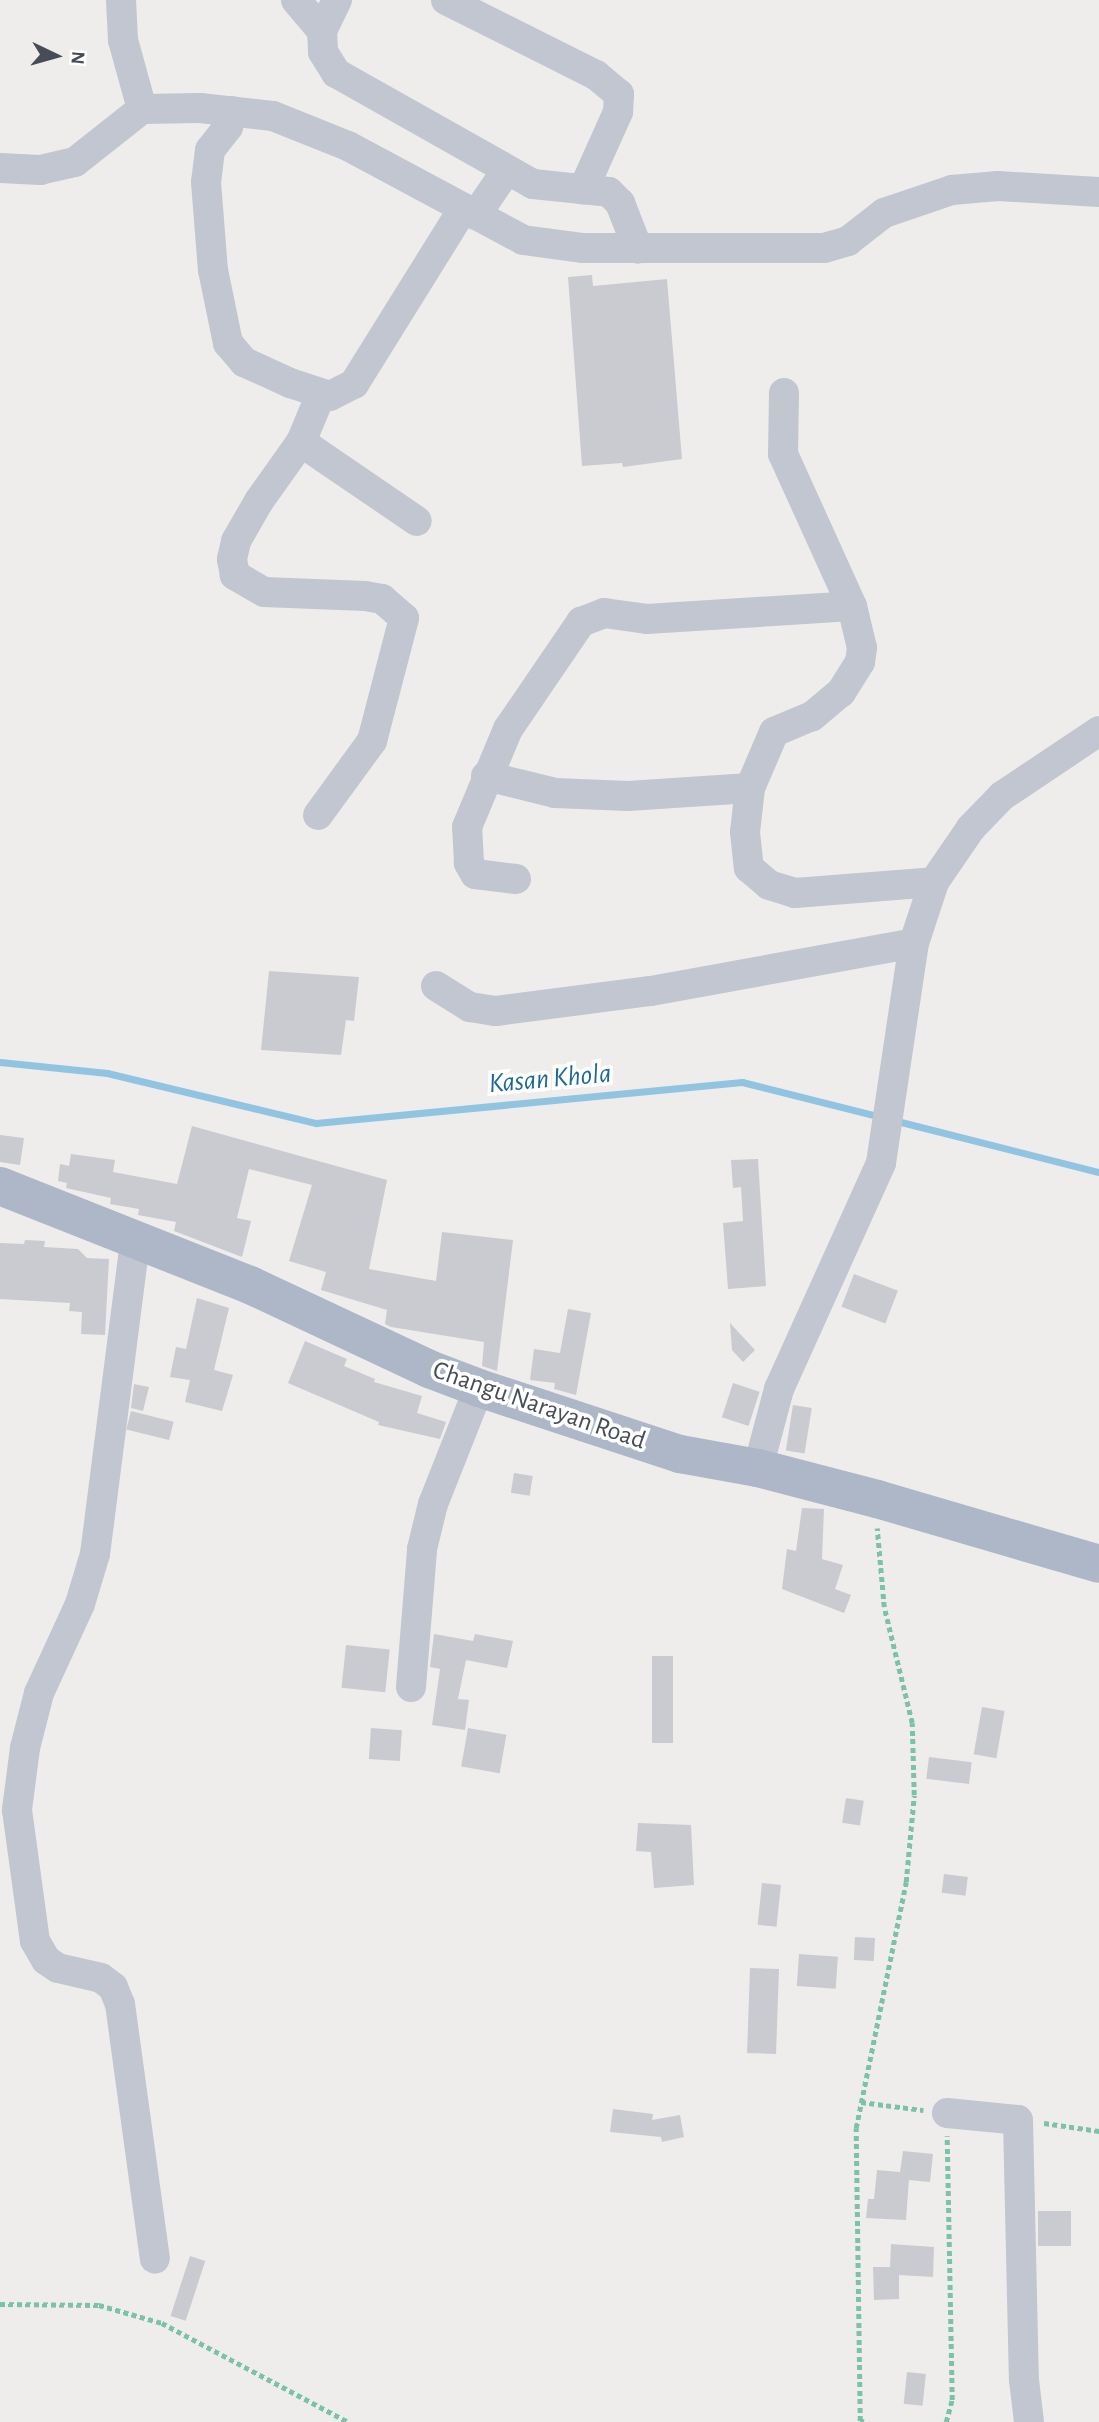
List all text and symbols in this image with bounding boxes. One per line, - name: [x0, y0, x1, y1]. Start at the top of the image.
- north arrow: [21, 21, 91, 91]
- text: N: [67, 50, 87, 65]
- water label: Kasan Khola: [487, 1057, 613, 1101]
- street label: Changu Narayan Road: [428, 1355, 650, 1457]

